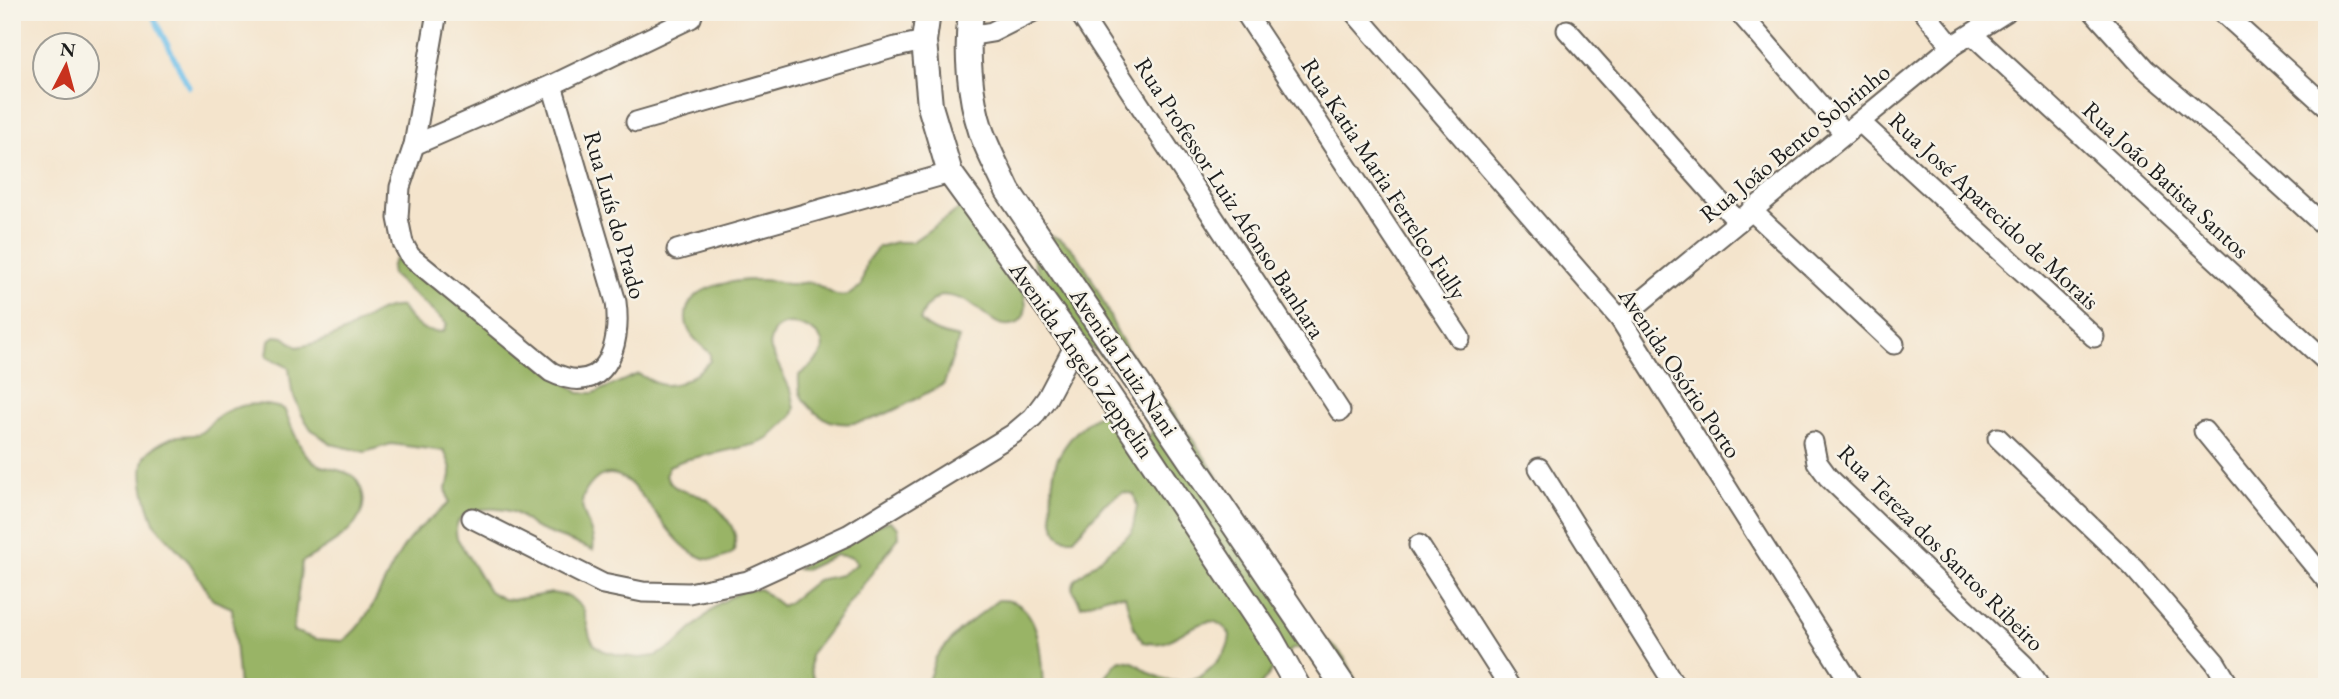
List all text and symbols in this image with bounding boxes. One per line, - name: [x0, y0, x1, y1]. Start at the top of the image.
- north arrow: [32, 32, 102, 102]
- text: N: [59, 36, 77, 63]
- street label: Rua Professor Luiz Afonso Banhara: [1128, 51, 1333, 344]
- street label: Rua Katia Maria Ferrelco Fully: [1295, 52, 1474, 306]
- street label: Rua João Bento Sobrinho: [1693, 56, 1896, 229]
- street label: Rua João Batista Santos: [2076, 94, 2256, 265]
- street label: Rua José Aparecido de Morais: [1883, 105, 2106, 316]
- street label: Rua Luís do Prado: [577, 127, 654, 302]
- street label: Avenida Ângelo Zeppelin: [1002, 254, 1162, 464]
- street label: Avenida Luiz Nani: [1063, 281, 1186, 442]
- street label: Avenida Osório Porto: [1611, 281, 1749, 464]
- street label: Rua Tereza dos Santos Ribeiro: [1831, 438, 2051, 658]

